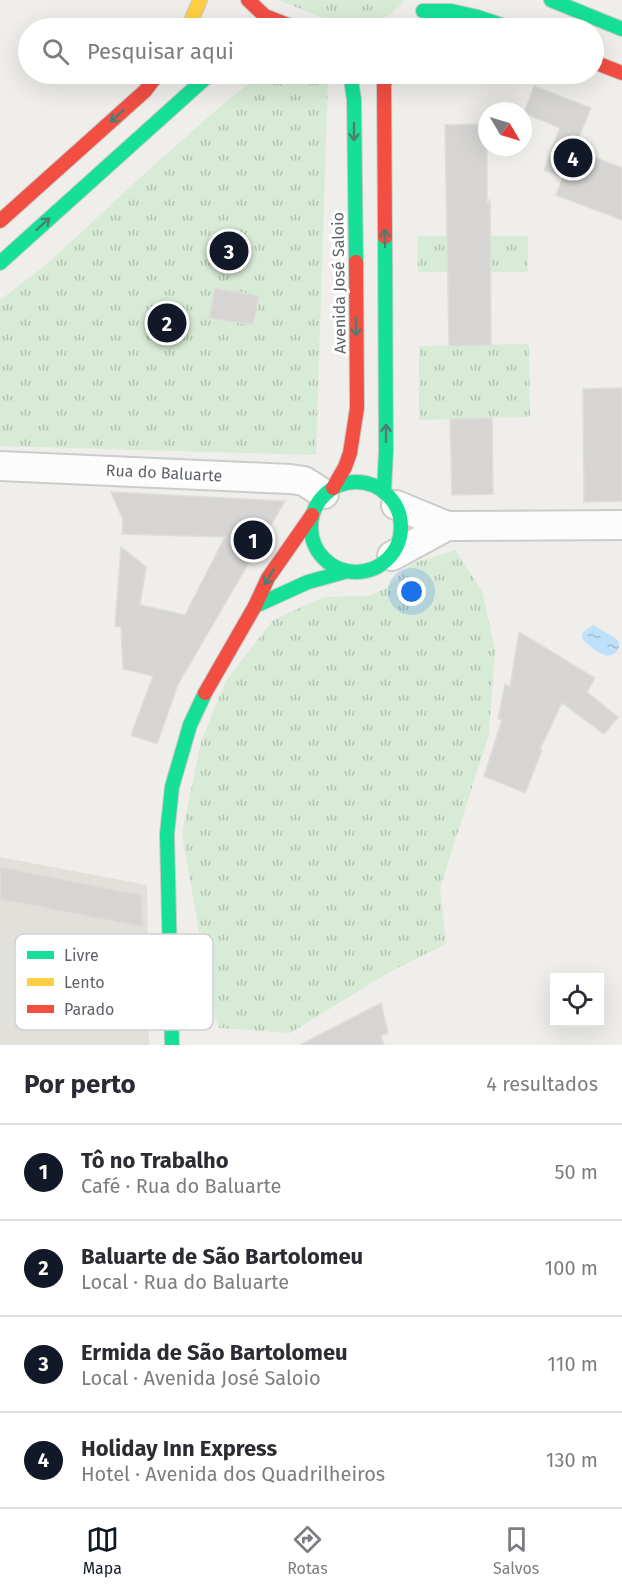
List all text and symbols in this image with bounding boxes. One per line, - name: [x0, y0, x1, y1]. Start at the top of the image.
- search box: [18, 18, 604, 84]
- icon: search: [39, 35, 72, 68]
- text: Pesquisar aqui: [87, 38, 234, 65]
- north arrow: [478, 102, 532, 156]
- one-way arrow: [110, 108, 125, 122]
- one-way arrow: [348, 121, 360, 141]
- pin: 4: [554, 136, 592, 180]
- street label: Avenida José Saloio: [328, 212, 350, 354]
- one-way arrow: [36, 217, 51, 231]
- pin: 3: [210, 228, 248, 274]
- one-way arrow: [379, 228, 391, 248]
- pin: 2: [148, 300, 186, 346]
- one-way arrow: [350, 316, 362, 336]
- one-way arrow: [380, 423, 392, 443]
- street label: Rua do Baluarte: [105, 460, 223, 486]
- pin: 1: [234, 518, 272, 562]
- one-way arrow: [263, 568, 275, 585]
- your location: [397, 577, 426, 606]
- legend: [15, 934, 213, 1030]
- text: Livre: [64, 946, 99, 965]
- text: Lento: [64, 973, 105, 992]
- map controls: [550, 973, 604, 1027]
- button: locate: [550, 973, 604, 1027]
- text: Parado: [64, 1000, 114, 1019]
- text: Por perto: [24, 1069, 136, 1100]
- text: 4 resultados: [486, 1072, 598, 1096]
- text: Tô no Trabalho: [81, 1147, 229, 1174]
- text: 1: [39, 1160, 48, 1184]
- text: 50 m: [554, 1160, 598, 1184]
- text: Café · Rua do Baluarte: [81, 1174, 281, 1198]
- text: Baluarte de São Bartolomeu: [81, 1243, 363, 1270]
- text: 2: [38, 1256, 49, 1280]
- text: 100 m: [545, 1256, 598, 1280]
- text: Local · Rua do Baluarte: [81, 1270, 289, 1294]
- text: Ermida de São Bartolomeu: [81, 1339, 348, 1366]
- text: 3: [38, 1352, 49, 1376]
- text: 110 m: [547, 1352, 598, 1376]
- text: Local · Avenida José Saloio: [81, 1366, 321, 1390]
- text: Holiday Inn Express: [81, 1435, 277, 1462]
- text: 4: [38, 1448, 49, 1472]
- text: 130 m: [546, 1448, 598, 1472]
- text: Hotel · Avenida dos Quadrilheiros: [81, 1462, 385, 1486]
- tab: Mapa: [83, 1523, 122, 1578]
- tab: Rotas: [287, 1523, 328, 1578]
- tab: Salvos: [493, 1523, 539, 1578]

